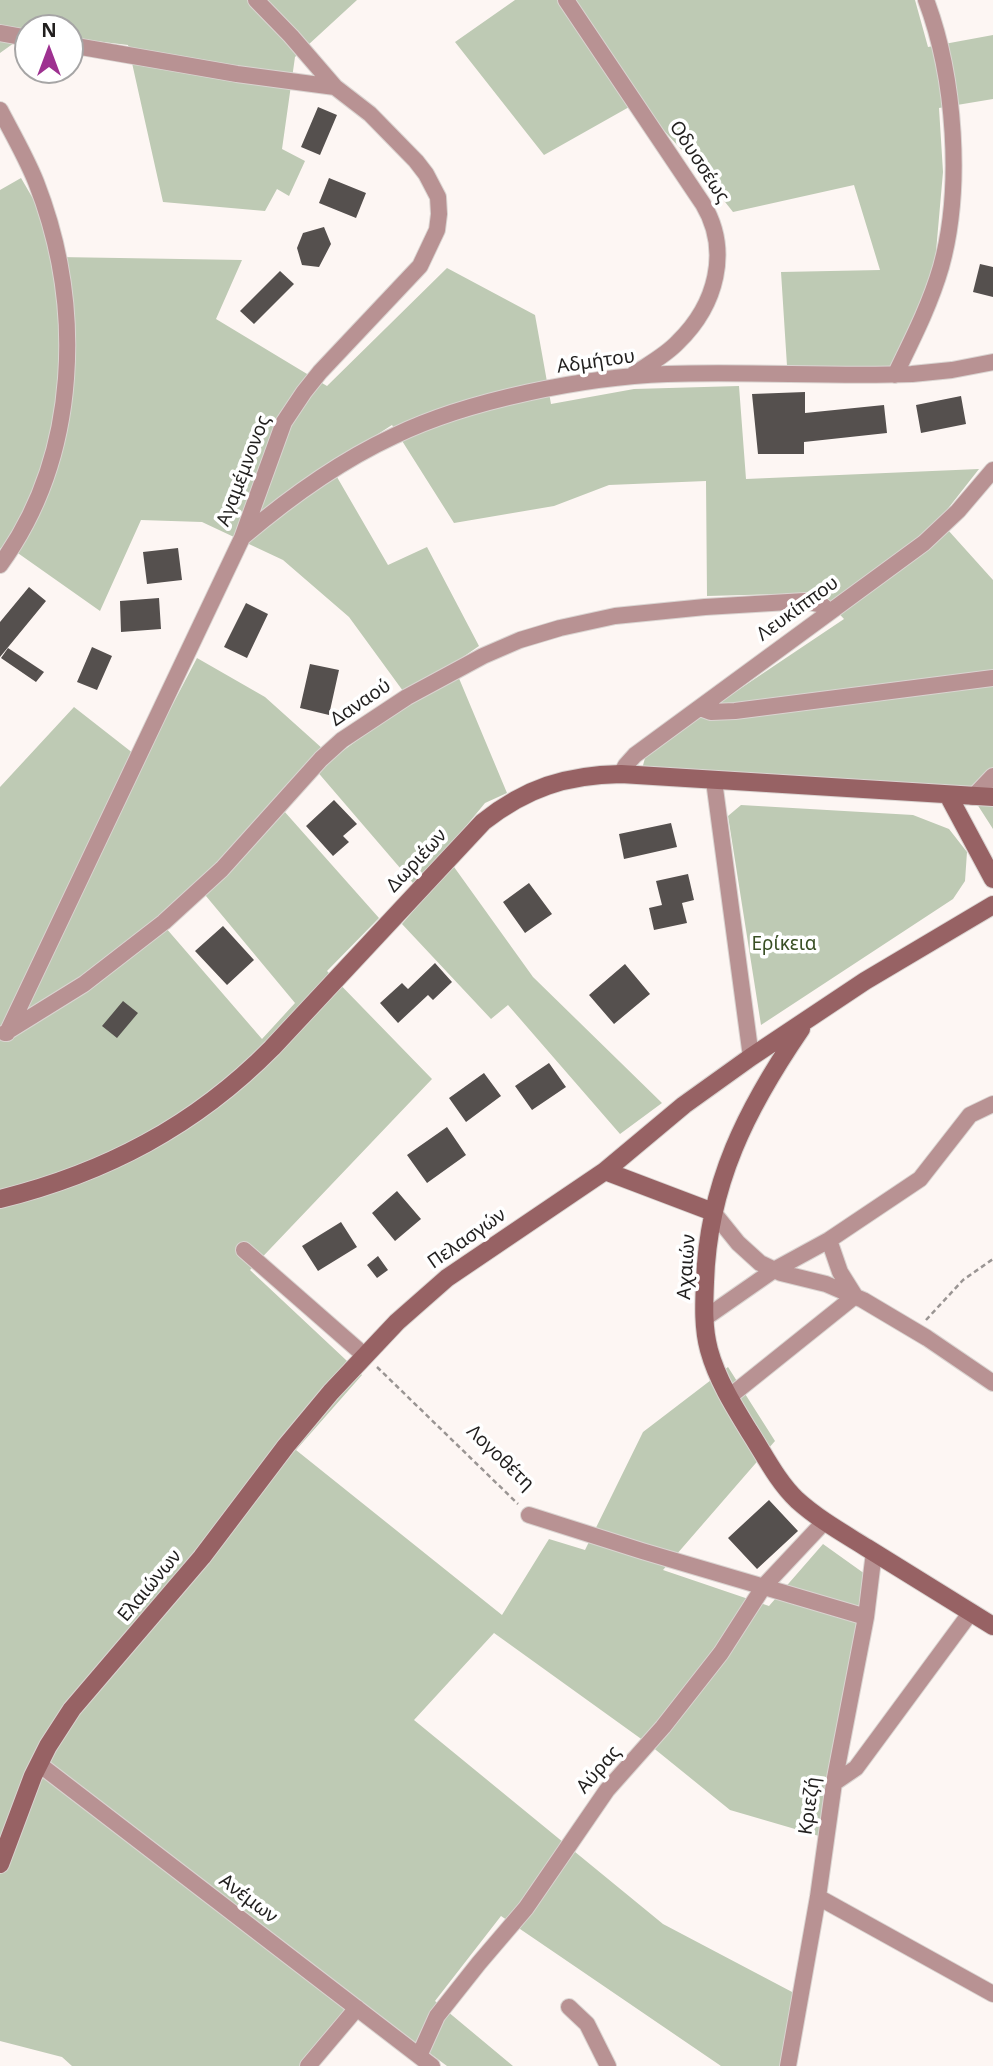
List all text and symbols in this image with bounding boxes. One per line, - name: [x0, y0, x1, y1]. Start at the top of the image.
- north arrow: [14, 14, 84, 84]
- text: N: [41, 17, 57, 43]
- street label: Οδυσσέως: [664, 117, 734, 207]
- street label: Αδμήτου: [556, 345, 636, 379]
- street label: Αγαμέμνονος: [212, 412, 276, 530]
- street label: Λευκίππου: [753, 572, 843, 646]
- street label: Δαναού: [326, 675, 396, 731]
- street label: Δωριέων: [382, 825, 452, 897]
- park label: Ερίκεια: [751, 934, 817, 956]
- street label: Πελασγών: [424, 1204, 510, 1274]
- street label: Αχαιών: [673, 1234, 701, 1300]
- street label: Λογοθέτη: [462, 1420, 538, 1496]
- street label: Ελαιώνων: [113, 1545, 187, 1627]
- street label: Αύρας: [572, 1741, 626, 1799]
- street label: Κριεζή: [795, 1776, 825, 1836]
- street label: Ανέμων: [214, 1870, 282, 1928]

